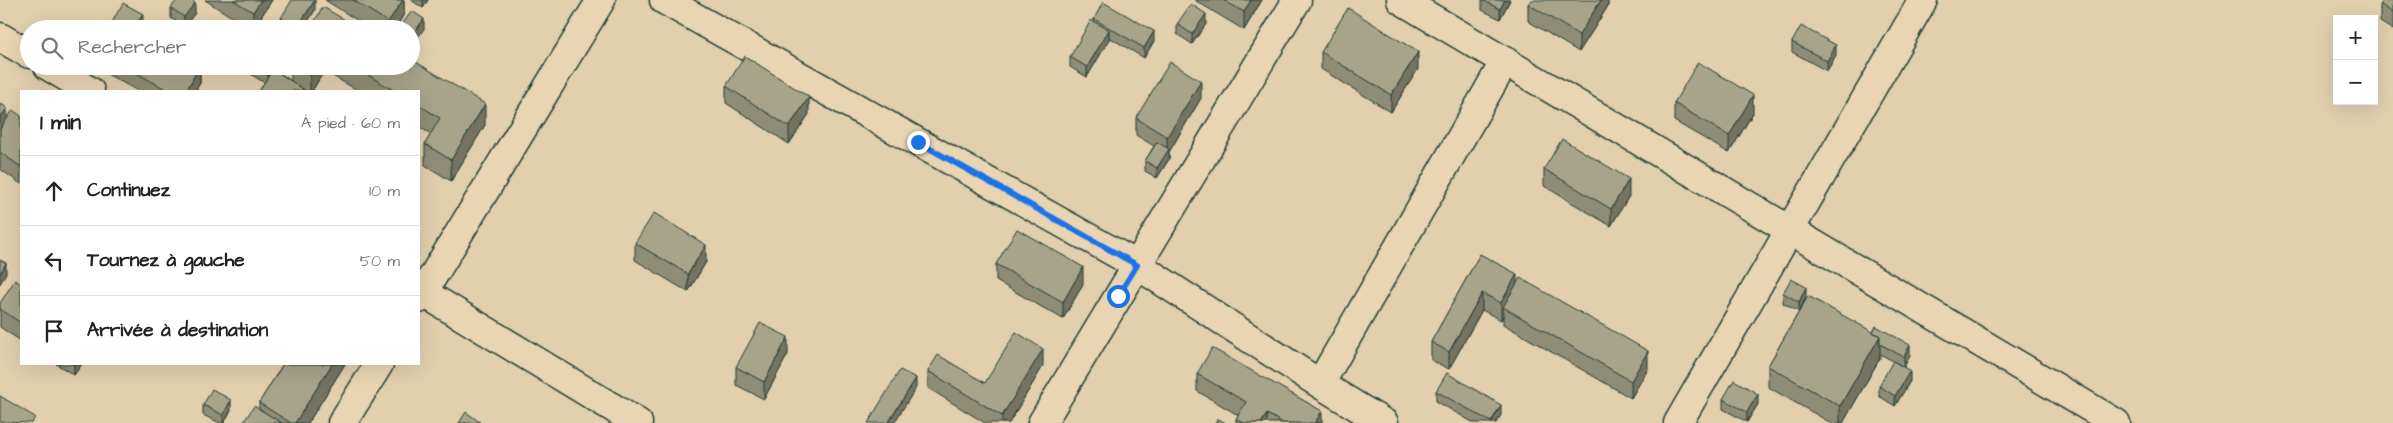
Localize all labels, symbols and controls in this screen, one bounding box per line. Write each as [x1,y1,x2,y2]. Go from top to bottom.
map controls [2333,15,2378,105]
button: + [2333,15,2378,60]
search box [20,20,420,75]
icon: search [38,34,66,62]
text: Rechercher [78,34,186,61]
button: − [2333,60,2378,105]
text: 1 min [40,108,81,137]
text: À pied · 60 m [301,112,400,134]
route end [907,131,930,154]
icon: ahead [40,177,68,205]
text: Continuez [87,177,170,204]
text: 10 m [369,180,400,202]
icon: left [40,247,68,275]
text: Tournez à gauche [87,247,245,274]
text: 50 m [360,250,400,272]
route start [1107,285,1130,308]
icon: arrive [40,317,68,345]
text: Arrivée à destination [87,317,268,344]

